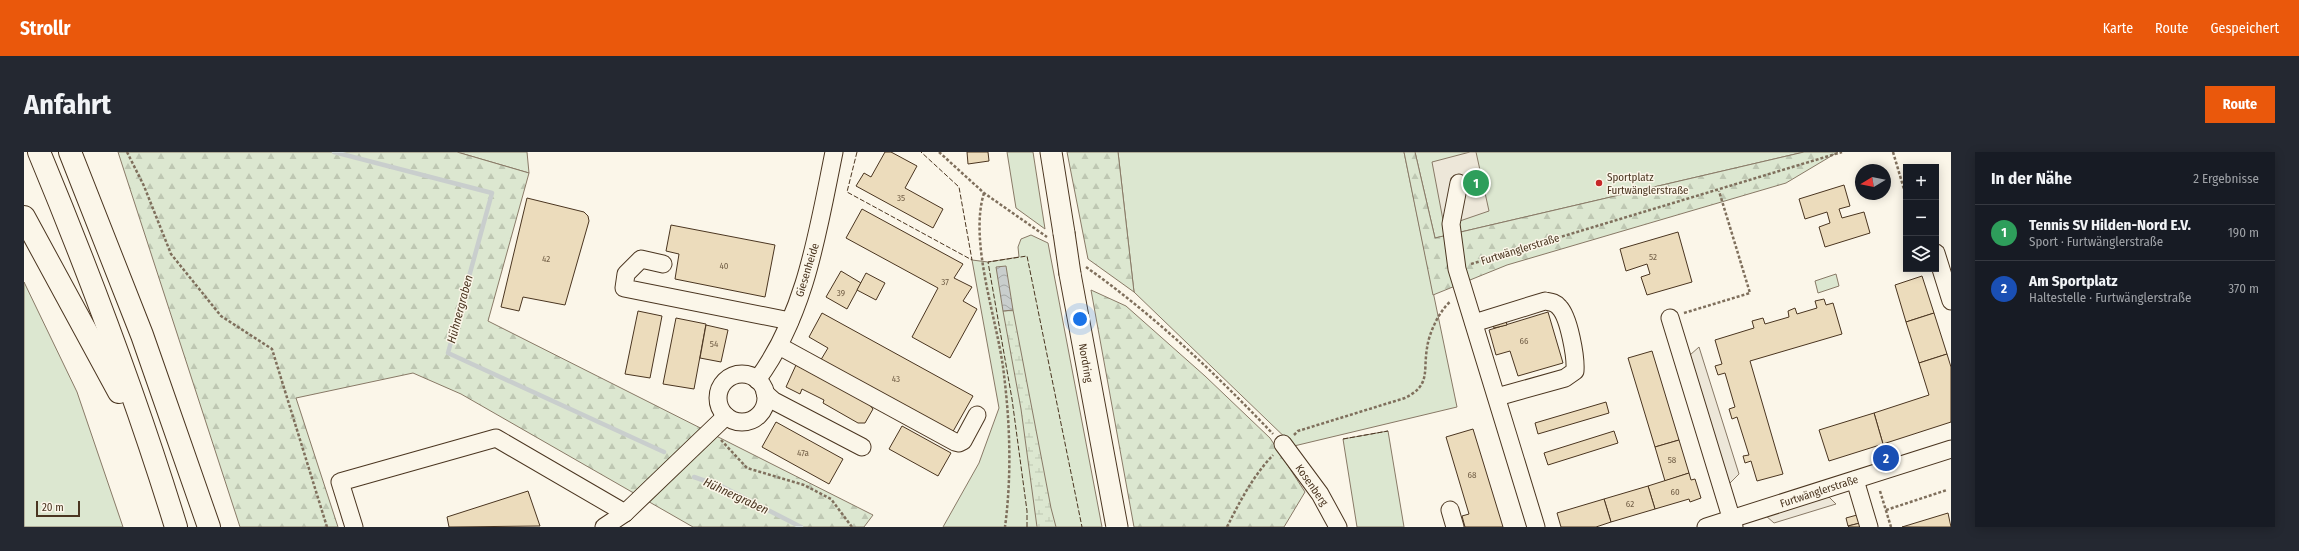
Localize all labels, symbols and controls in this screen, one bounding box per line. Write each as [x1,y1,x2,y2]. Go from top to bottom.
text: Strollr [20,17,70,40]
text: Karte [2103,20,2133,37]
text: Route [2155,20,2188,37]
text: Gespeichert [2210,20,2279,37]
button: Route [2205,86,2275,123]
text: Anfahrt [24,88,111,121]
north arrow [1855,164,1891,200]
map controls [1903,164,1939,272]
button: + [1903,164,1939,200]
pin: 1 [1463,168,1489,198]
text: In der Nähe [1991,168,2072,189]
place label: Sportplatz Furtwänglerstraße [1607,171,1689,197]
text: 2 Ergebnisse [2193,171,2259,186]
marker: Sportplatz Furtwänglerstraße [1594,178,1604,188]
house number: 35 [897,193,905,203]
button: − [1903,200,1939,236]
text: Tennis SV Hilden-Nord E.V. [2029,216,2191,234]
text: 1 [2001,225,2007,240]
text: 190 m [2228,225,2259,240]
street label: Furtwänglerstraße [1479,231,1561,268]
text: Sport · Furtwänglerstraße [2029,234,2163,249]
button: layers [1903,236,1939,272]
street label: Giesenheide [793,242,822,299]
house number: 52 [1649,252,1657,262]
house number: 42 [542,254,550,264]
house number: 40 [719,261,729,271]
text: Am Sportplatz [2029,272,2118,290]
water label: Hühnergraben [444,273,476,345]
house number: 37 [941,277,949,287]
text: 2 [2001,281,2007,296]
text: 370 m [2228,281,2259,296]
house number: 39 [837,288,845,298]
text: Haltestelle · Furtwänglerstraße [2029,290,2191,305]
your location [1070,309,1090,329]
house number: 66 [1520,336,1529,346]
house number: 54 [710,339,719,349]
street label: Nordring [1076,343,1095,384]
house number: 43 [892,374,900,384]
pin: 2 [1873,443,1899,473]
house number: 47a [797,448,810,458]
house number: 58 [1668,455,1677,465]
street label: Kosenberg [1293,462,1331,509]
house number: 68 [1468,470,1477,480]
street label: Furtwänglerstraße [1778,473,1860,510]
water label: Hühnergraben [701,475,771,517]
house number: 60 [1670,487,1680,497]
scale bar [36,499,80,518]
house number: 62 [1626,499,1634,509]
text: 20 m [42,501,64,514]

